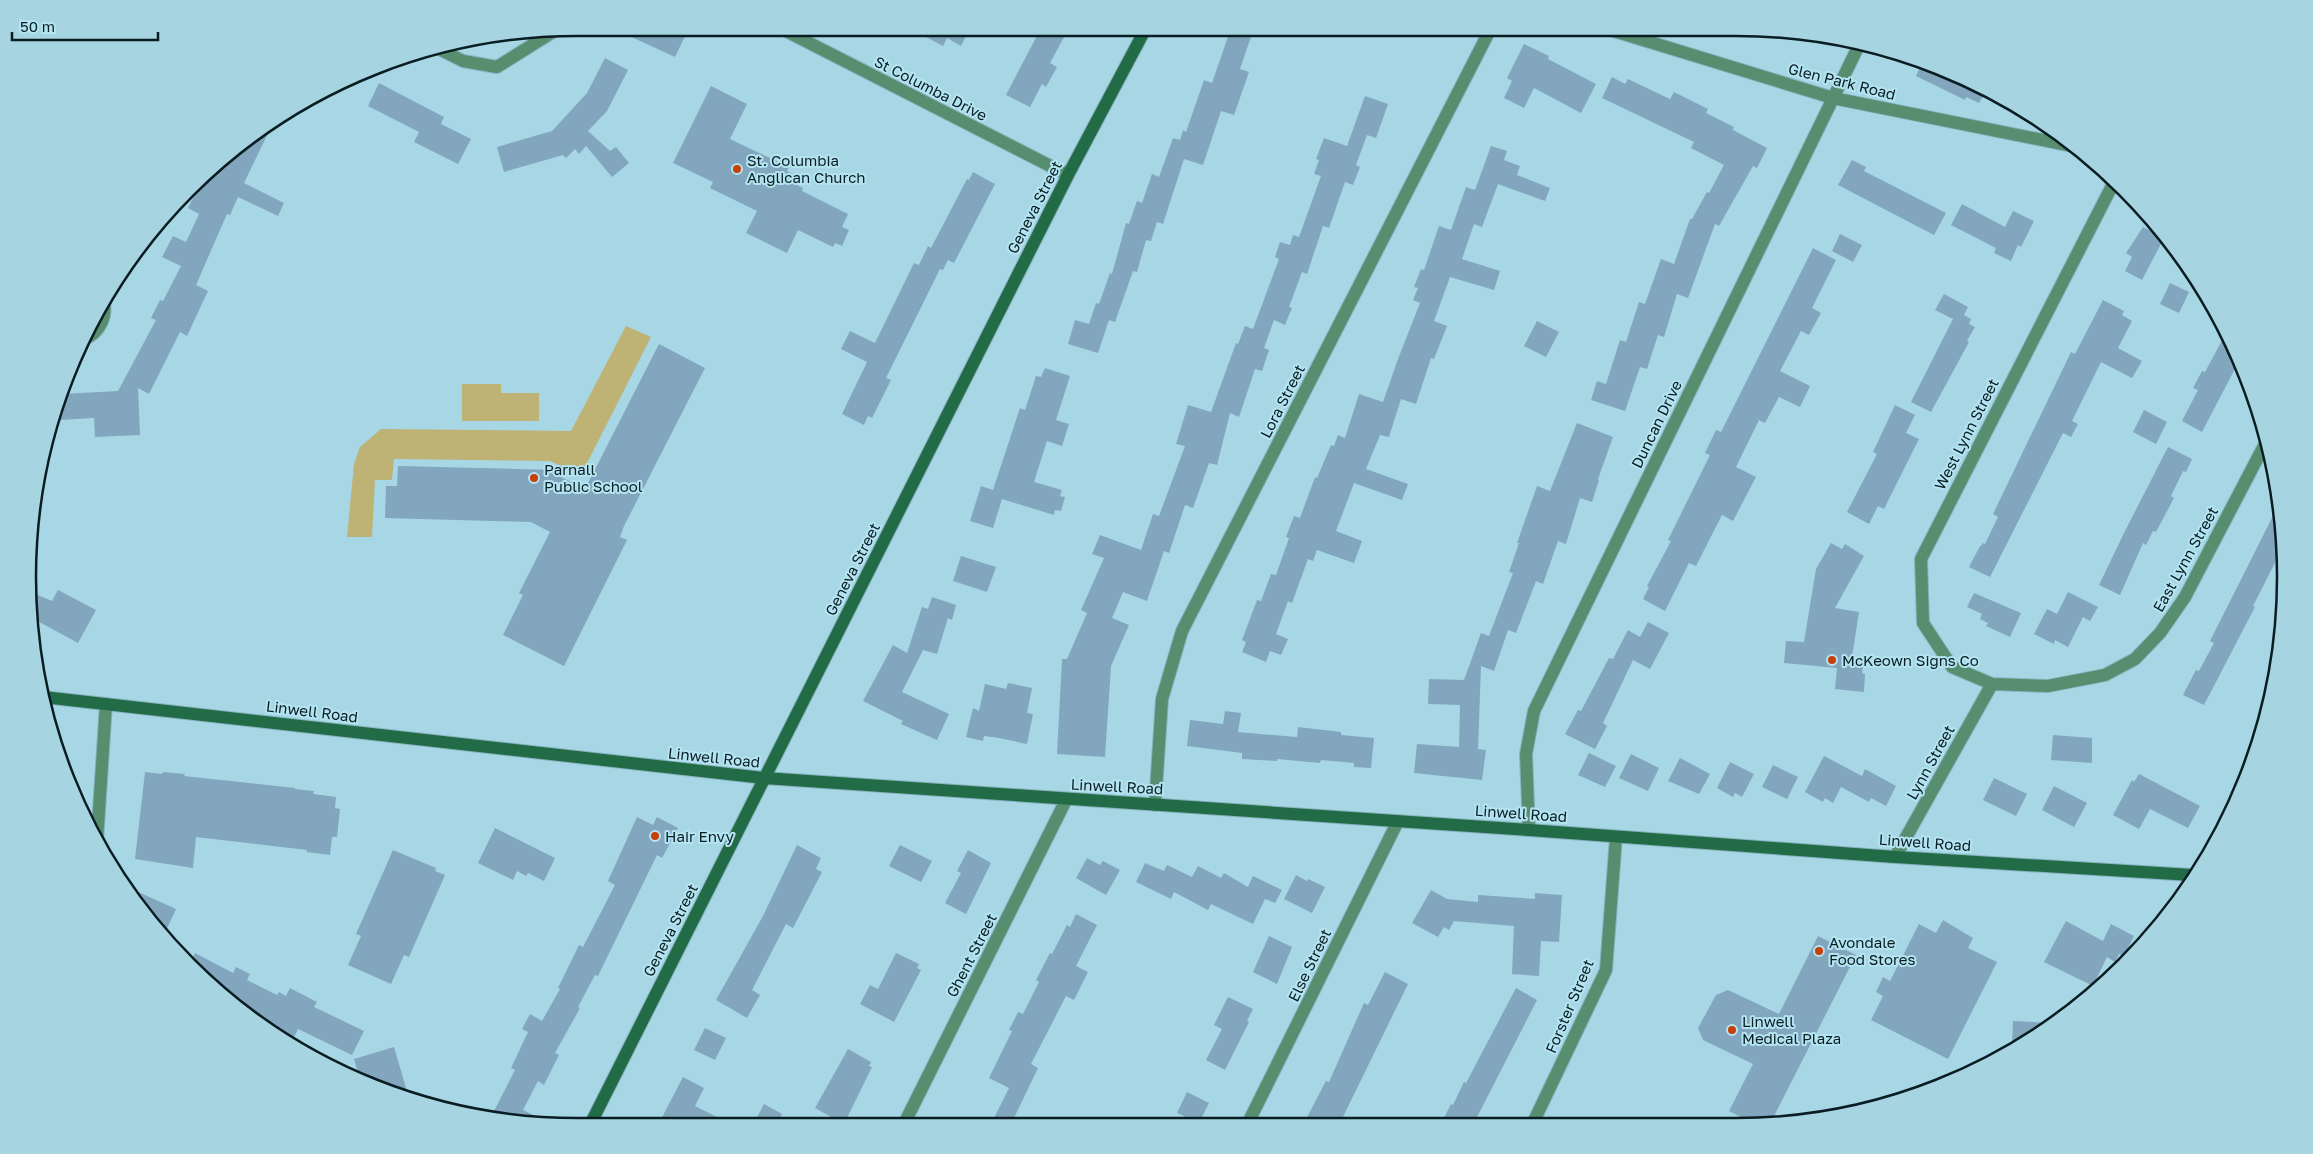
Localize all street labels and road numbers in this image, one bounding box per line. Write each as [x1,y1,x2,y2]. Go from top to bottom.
street label: St Columba Drive [872,52,991,124]
street label: Glen Park Road [1787,59,1897,103]
street label: Geneva Street [1003,158,1065,256]
street label: Lora Street [1256,361,1308,441]
street label: West Lynn Street [1930,375,2002,493]
street label: Duncan Drive [1627,377,1685,471]
street label: East Lynn Street [2149,503,2221,615]
street label: Geneva Street [821,520,883,618]
street label: Linwell Road [265,696,359,726]
street label: Lynn Street [1902,722,1958,802]
street label: Linwell Road [667,743,761,771]
street label: Linwell Road [1070,775,1164,797]
street label: Linwell Road [1474,801,1568,825]
street label: Linwell Road [1878,830,1972,854]
street label: Geneva Street [639,881,701,979]
street label: Ghent Street [942,910,1000,1000]
street label: Else Street [1284,926,1334,1004]
street label: Forster Street [1541,956,1597,1056]

